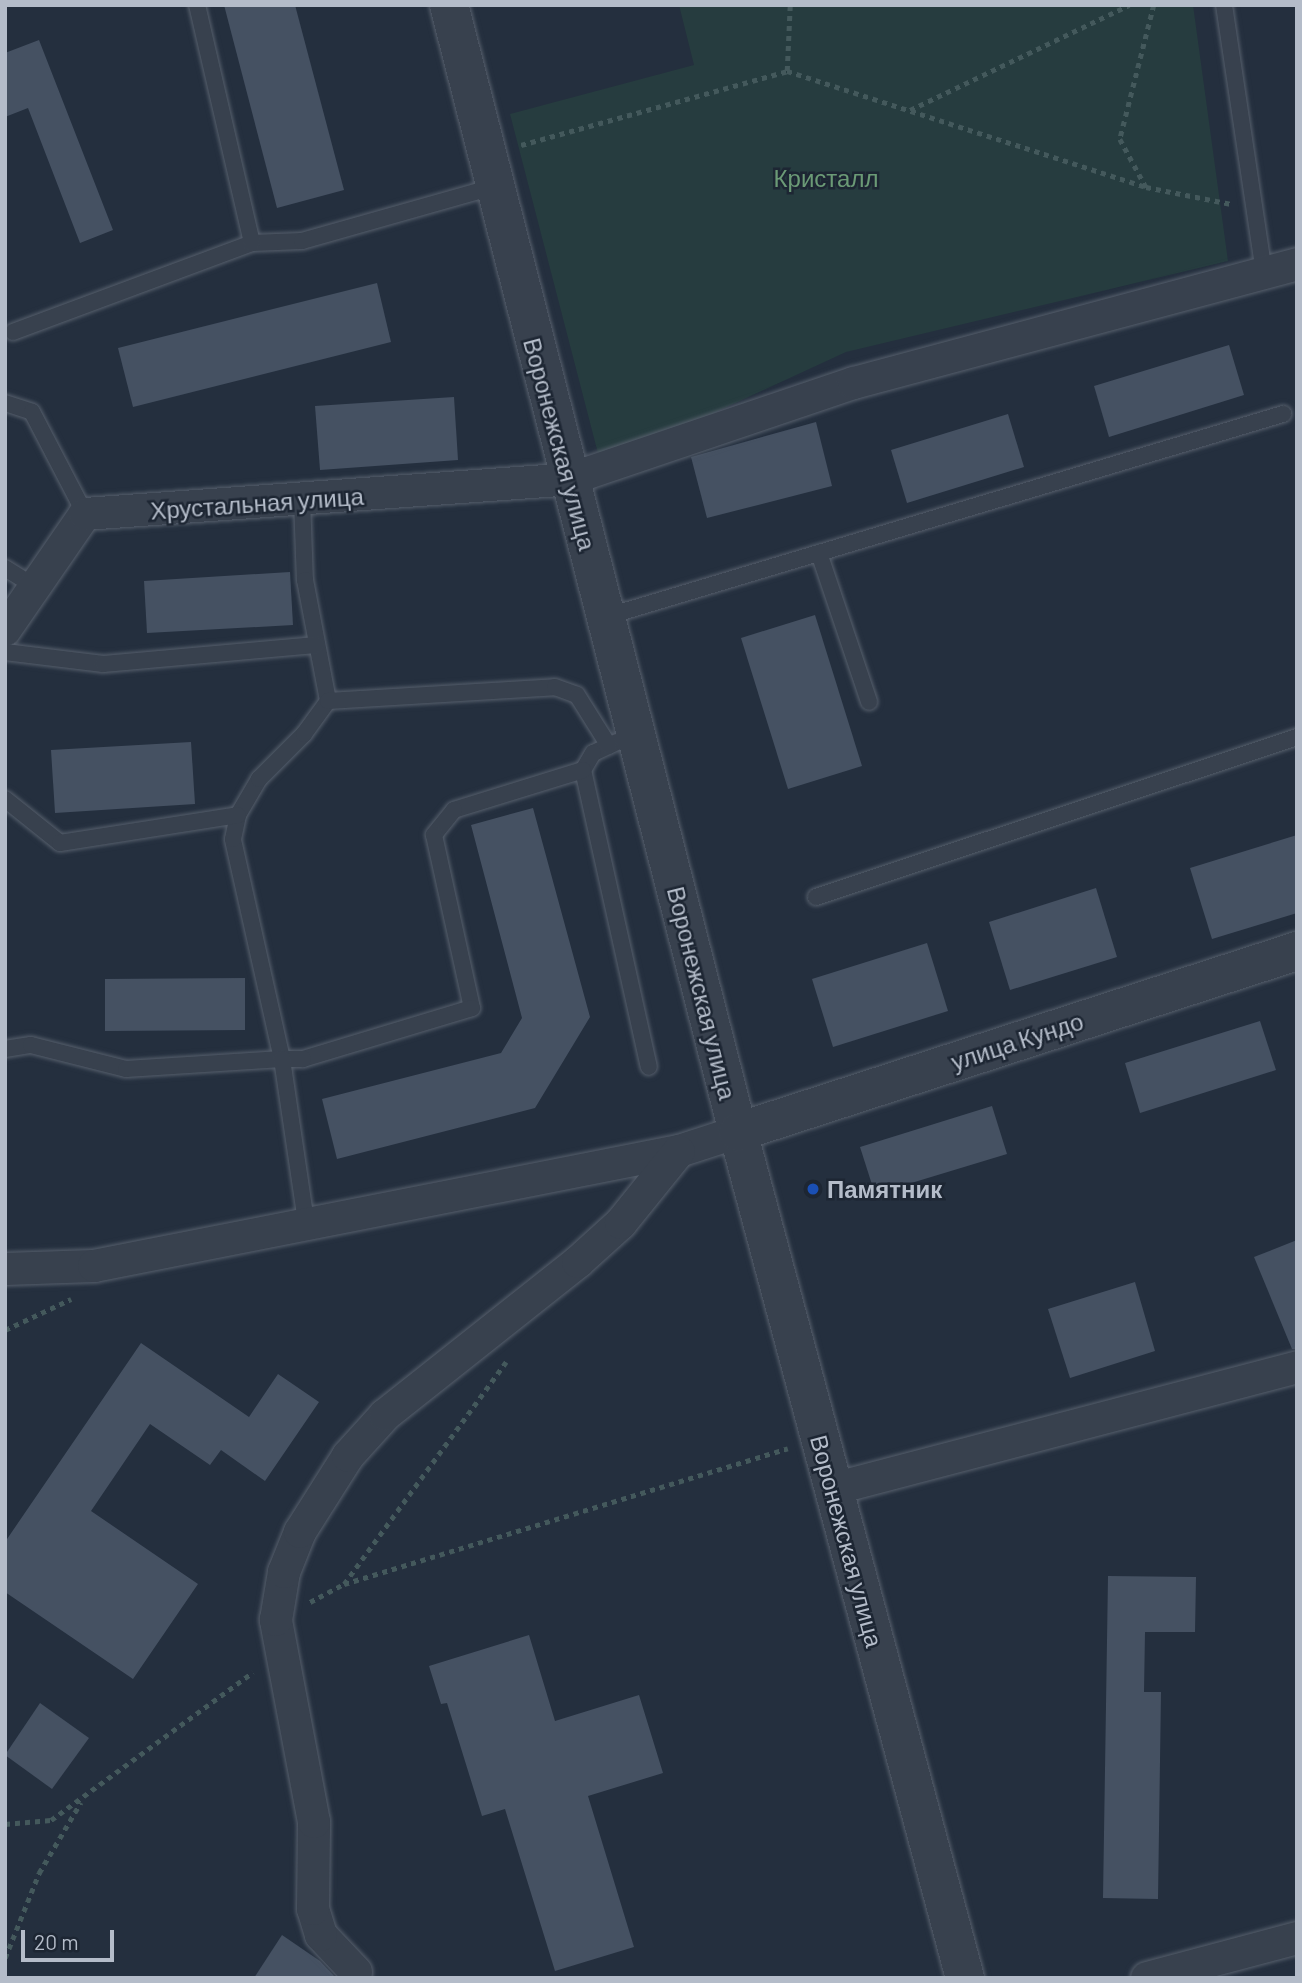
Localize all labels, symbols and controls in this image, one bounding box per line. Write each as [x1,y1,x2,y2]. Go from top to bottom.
park label: Кристалл [774,164,878,192]
street label: Воронежская улица [518,335,602,553]
street label: Хрустальная улица [149,481,365,525]
street label: Воронежская улица [662,883,742,1103]
street label: улица Кундо [947,1006,1087,1076]
place label: Памятник [827,1175,942,1203]
marker: Памятник [805,1181,821,1197]
street label: Воронежская улица [805,1432,889,1650]
scale bar [24,1916,117,1960]
text: 20 m [34,1929,79,1954]

